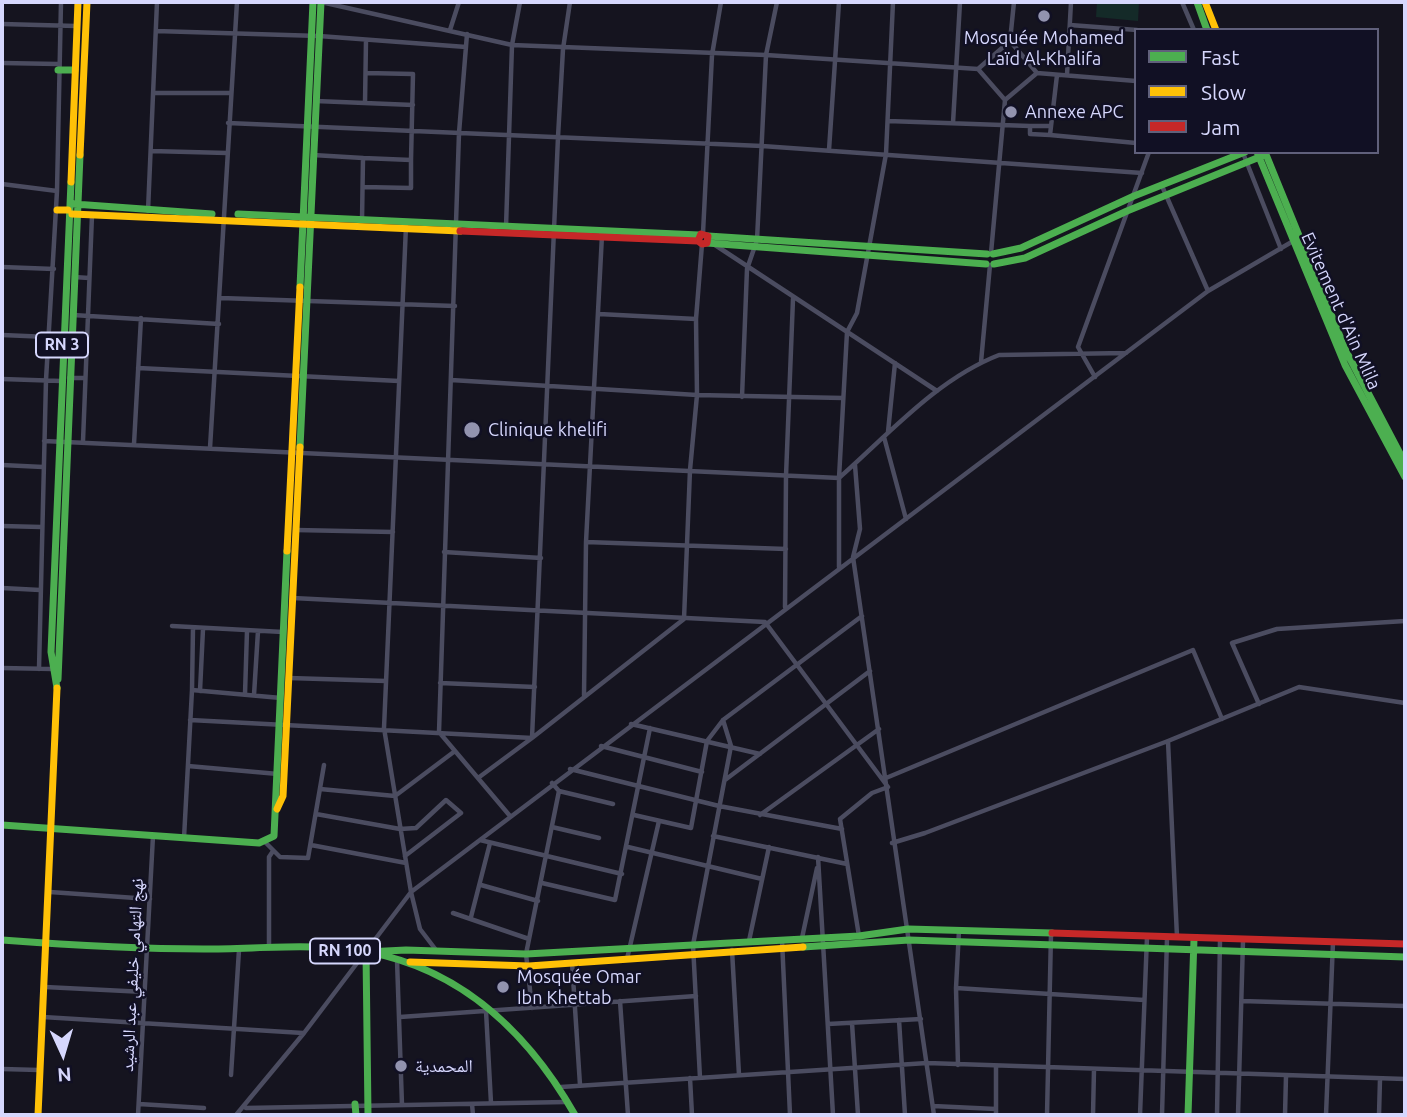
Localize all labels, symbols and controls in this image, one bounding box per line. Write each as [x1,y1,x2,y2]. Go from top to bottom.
marker: Mosquée Mohamed Laïd Al-Khalifa [1036,8,1052,24]
place label: Mosquée Mohamed Laïd Al-Khalifa [964,27,1124,70]
legend [1134,28,1379,154]
text: Fast [1201,45,1239,69]
text: Slow [1201,80,1246,104]
place label: Annexe APC [1025,101,1124,123]
marker: Annexe APC [1003,104,1019,120]
text: Jam [1201,115,1240,139]
street label: Evitement d'Ain Mlila [1297,229,1385,393]
road number: RN 3 [36,332,88,358]
place label: Clinique khelifi [488,419,607,441]
marker: Clinique khelifi [462,420,482,440]
street label: نهج التهامي خليفي عبد الرشيد [116,878,148,1072]
road number: RN 100 [310,939,380,964]
place label: Mosquée Omar Ibn Khettab [517,966,641,1009]
marker: Mosquée Omar Ibn Khettab [495,979,511,995]
north arrow [28,1019,98,1089]
place label: المحمدية [415,1055,473,1077]
marker: المحمدية [393,1058,409,1074]
text: N [57,1063,72,1086]

